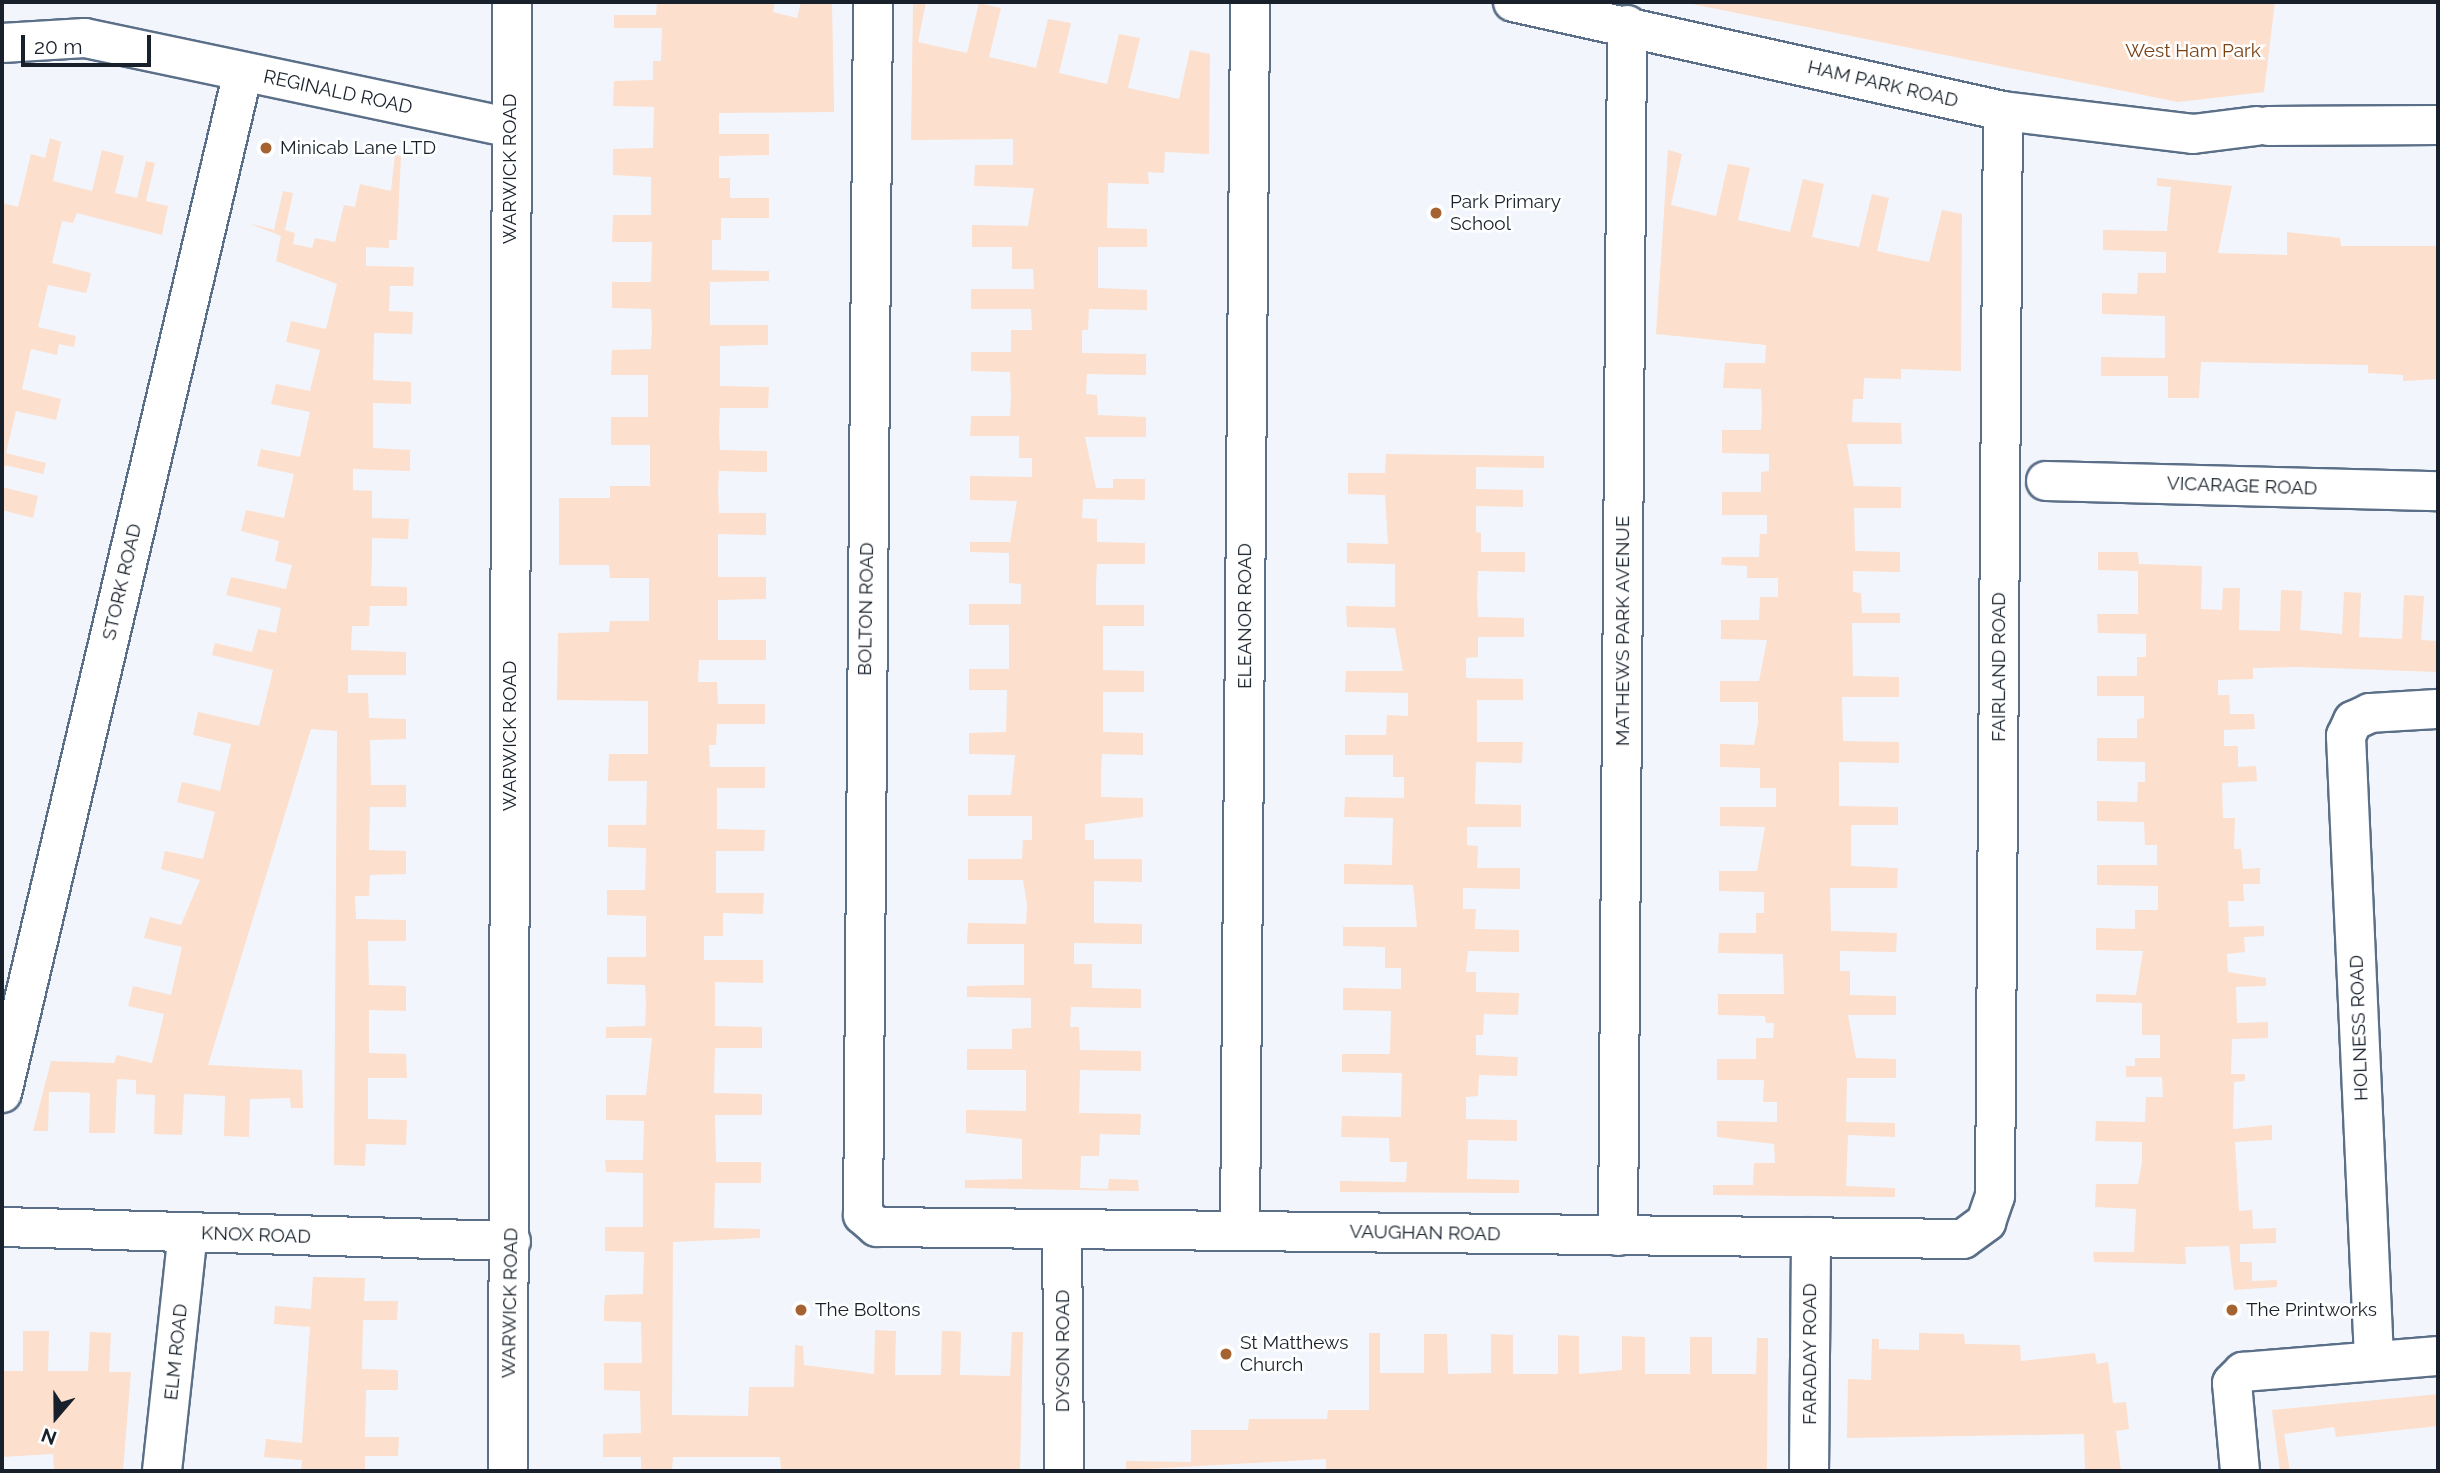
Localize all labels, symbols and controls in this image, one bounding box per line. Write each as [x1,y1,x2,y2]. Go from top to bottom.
scale bar [24,21,154,65]
text: 20 m [34,34,82,59]
park label: West Ham Park [2125,40,2261,62]
street label: HAM PARK ROAD [1805,56,1961,112]
street label: REGINALD ROAD [261,65,415,119]
street label: WARWICK ROAD [499,94,521,244]
place label: Minicab Lane LTD [280,137,436,159]
marker: Minicab Lane LTD [258,140,274,156]
place label: Park Primary School [1450,191,1561,235]
marker: Park Primary School [1428,205,1444,221]
street label: VICARAGE ROAD [2166,472,2318,500]
street label: MATHEWS PARK AVENUE [1612,515,1634,747]
street label: STORK ROAD [98,521,146,643]
street label: BOLTON ROAD [853,542,879,676]
street label: ELEANOR ROAD [1234,543,1256,689]
street label: FAIRLAND ROAD [1988,592,2010,742]
street label: WARWICK ROAD [499,661,521,811]
street label: HOLNESS ROAD [2345,955,2373,1101]
street label: VAUGHAN ROAD [1349,1220,1501,1246]
street label: KNOX ROAD [201,1222,311,1248]
street label: WARWICK ROAD [497,1227,523,1379]
street label: FARADAY ROAD [1799,1283,1821,1425]
street label: DYSON ROAD [1052,1290,1074,1412]
place label: The Boltons [815,1299,921,1321]
place label: The Printworks [2246,1299,2377,1321]
marker: The Boltons [793,1302,809,1318]
marker: The Printworks [2224,1302,2240,1318]
street label: ELM ROAD [160,1303,192,1401]
place label: St Matthews Church [1240,1332,1348,1376]
marker: St Matthews Church [1218,1346,1234,1362]
north arrow [21,1382,91,1452]
text: N [38,1424,59,1450]

